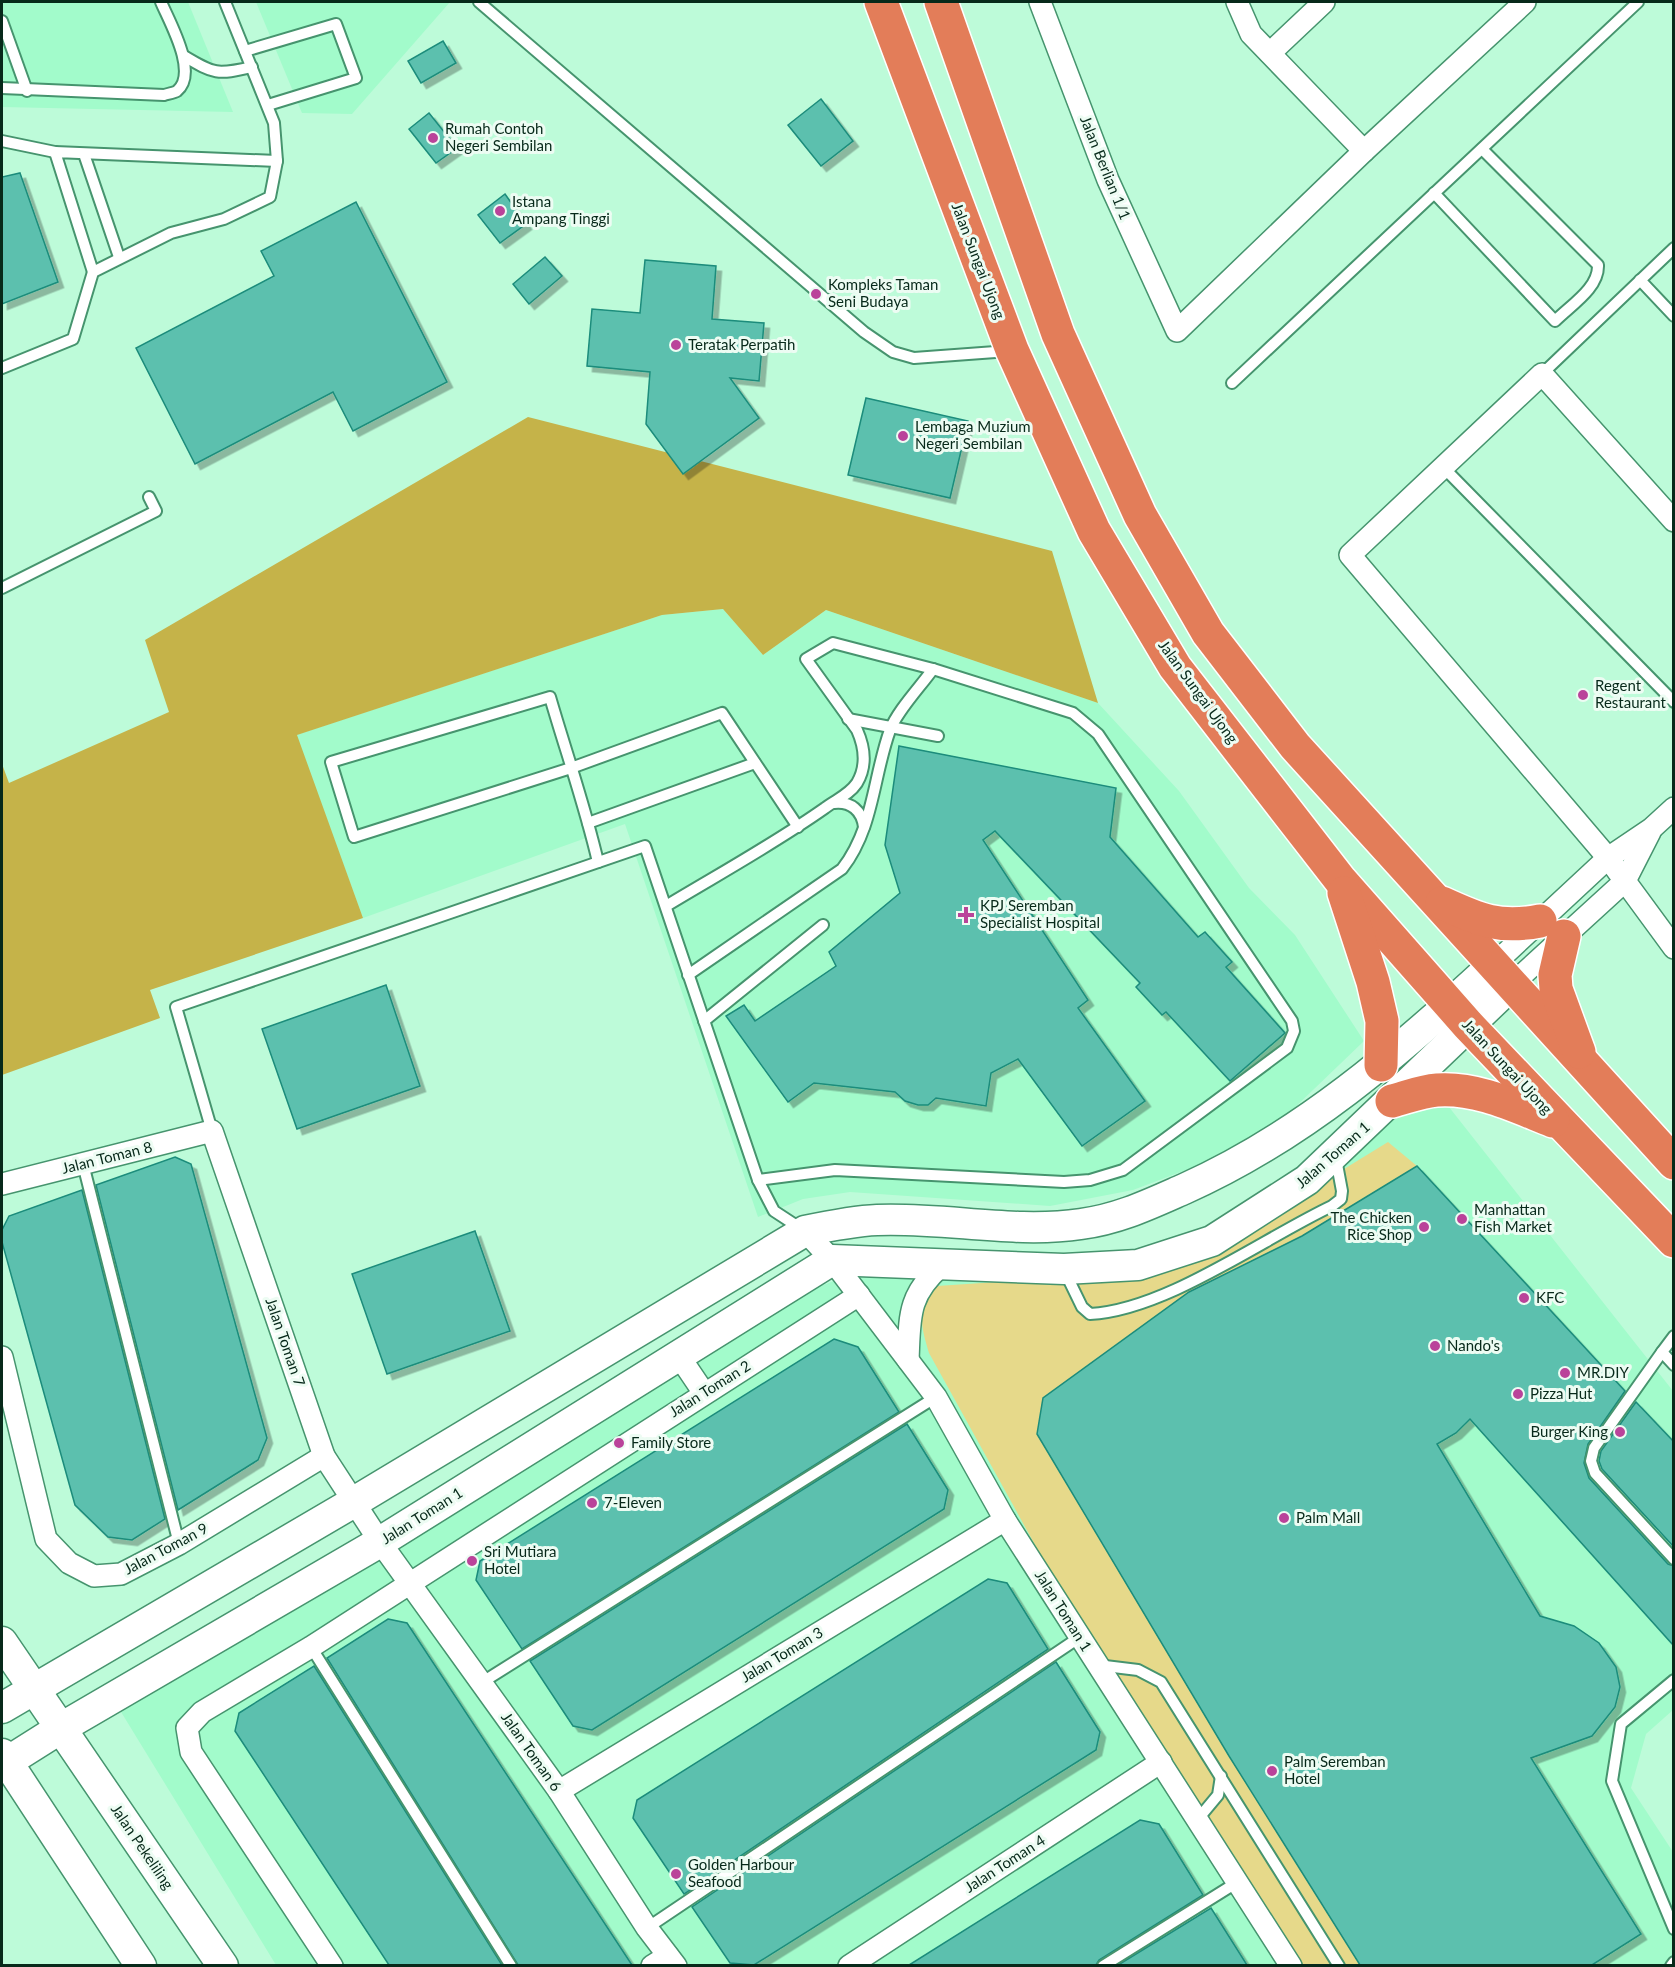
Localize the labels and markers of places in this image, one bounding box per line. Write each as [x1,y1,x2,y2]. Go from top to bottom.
place label: Rumah Contoh Negeri Sembilan [445,119,552,154]
marker: Rumah Contoh Negeri Sembilan [426,131,440,145]
place label: Istana Ampang Tinggi [512,192,610,227]
marker: Istana Ampang Tinggi [493,204,507,218]
place label: Kompleks Taman Seni Budaya [828,275,938,310]
marker: Kompleks Taman Seni Budaya [809,287,823,301]
place label: Teratak Perpatih [688,335,795,353]
marker: Teratak Perpatih [669,338,683,352]
place label: Lembaga Muzium Negeri Sembilan [915,417,1031,452]
marker: Lembaga Muzium Negeri Sembilan [896,429,910,443]
place label: Regent Restaurant [1595,676,1667,711]
marker: Regent Restaurant [1576,688,1590,702]
place label: KPJ Seremban Specialist Hospital [980,896,1100,931]
marker: KPJ Seremban Specialist Hospital [957,906,975,924]
place label: Manhattan Fish Market [1474,1200,1552,1235]
place label: The Chicken Rice Shop [1331,1208,1412,1243]
marker: Manhattan Fish Market [1455,1212,1469,1226]
marker: The Chicken Rice Shop [1417,1220,1431,1234]
place label: KFC [1536,1288,1564,1306]
marker: KFC [1517,1291,1531,1305]
place label: Nando's [1447,1336,1500,1354]
marker: Nando's [1428,1339,1442,1353]
place label: MR.DIY [1577,1363,1629,1381]
marker: MR.DIY [1558,1366,1572,1380]
place label: Pizza Hut [1530,1384,1593,1402]
marker: Pizza Hut [1511,1387,1525,1401]
place label: Burger King [1531,1422,1608,1440]
marker: Burger King [1613,1425,1627,1439]
place label: Family Store [631,1433,711,1451]
marker: Family Store [612,1436,626,1450]
place label: 7-Eleven [604,1493,662,1511]
marker: 7-Eleven [585,1496,599,1510]
place label: Palm Mall [1296,1508,1360,1526]
marker: Palm Mall [1277,1511,1291,1525]
place label: Sri Mutiara Hotel [484,1542,557,1577]
marker: Sri Mutiara Hotel [465,1554,479,1568]
place label: Palm Seremban Hotel [1284,1752,1386,1787]
marker: Palm Seremban Hotel [1265,1764,1279,1778]
place label: Golden Harbour Seafood [688,1855,795,1890]
marker: Golden Harbour Seafood [669,1867,683,1881]

